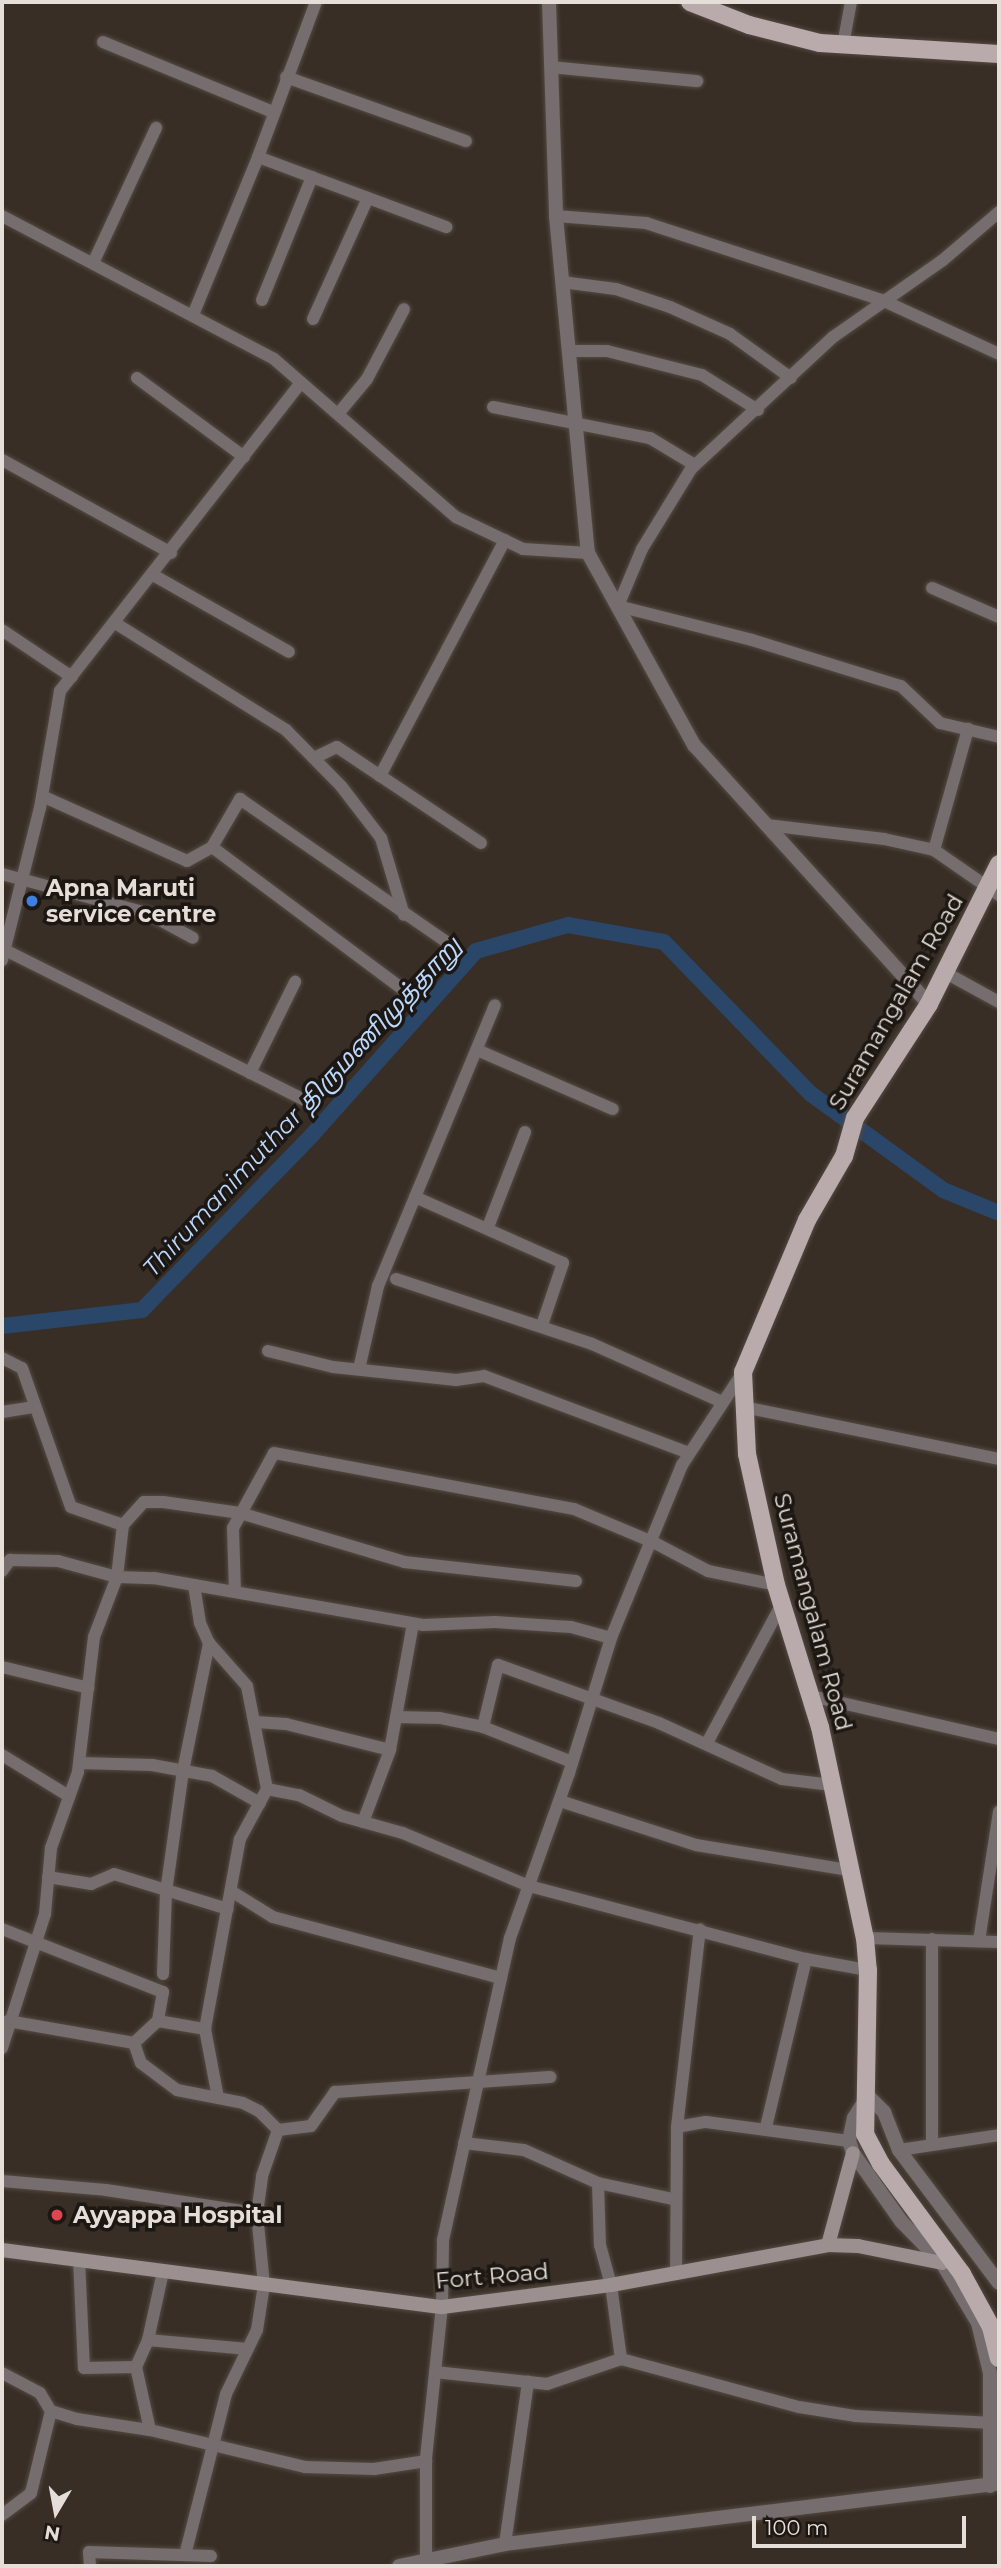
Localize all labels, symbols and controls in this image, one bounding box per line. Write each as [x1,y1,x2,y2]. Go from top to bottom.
place label: Apna Maruti service centre [46,874,216,928]
street label: Suramangalam Road [823,889,969,1115]
marker: Apna Maruti service centre [24,893,40,909]
water label: Thirumanimuthar திருமணிமுத்தாறு [137,932,467,1282]
street label: Suramangalam Road [768,1490,858,1734]
place label: Ayyappa Hospital [73,2201,282,2229]
marker: Ayyappa Hospital [47,2205,67,2225]
street label: Fort Road [434,2257,550,2295]
north arrow [21,2477,91,2547]
scale bar [756,2502,970,2546]
text: 100 m [765,2515,828,2540]
text: N [43,2521,62,2546]

